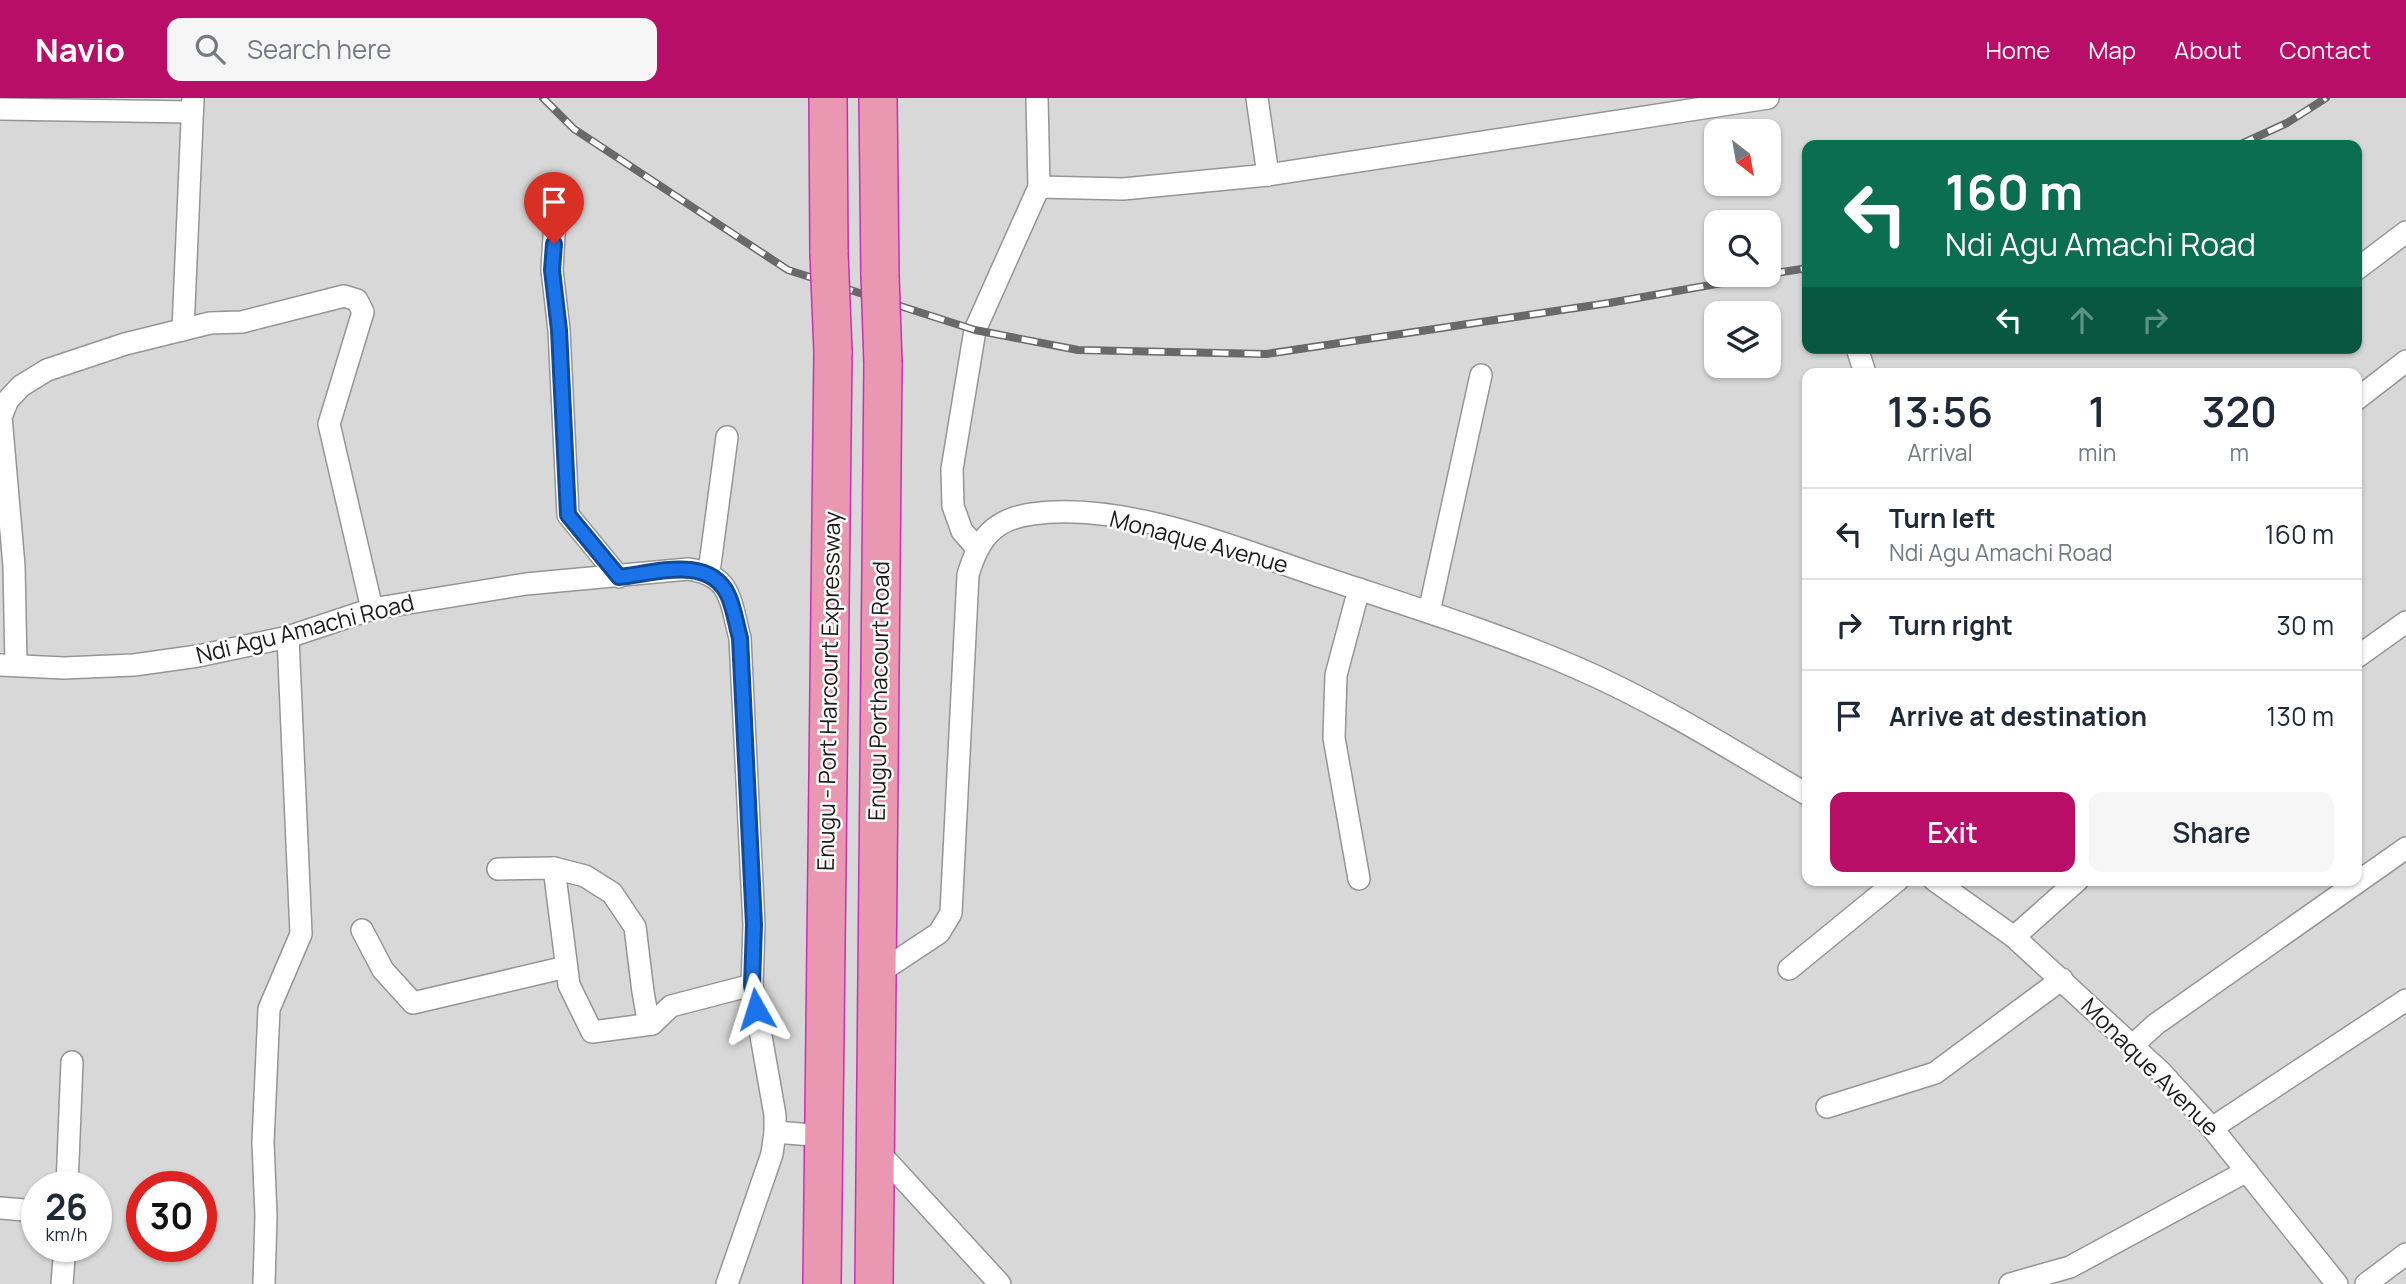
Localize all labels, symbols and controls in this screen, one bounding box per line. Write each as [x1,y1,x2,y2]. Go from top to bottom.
search box [167,18,657,81]
text: Navio [35,27,125,72]
icon: search [191,30,229,68]
text: Search here [247,31,391,67]
text: Home [1985,33,2050,66]
text: Map [2088,33,2136,66]
text: About [2174,33,2242,66]
text: Contact [2280,33,2371,66]
north arrow [1704,119,1782,196]
map controls [1704,119,1781,378]
text: 160 m [1945,158,2083,225]
icon: left [1830,168,1921,259]
pin [524,172,584,244]
icon: arrive [535,183,573,221]
button: search [1704,210,1781,287]
text: Ndi Agu Amachi Road [1945,222,2256,266]
button: layers [1704,301,1781,378]
icon: left [1990,301,2028,339]
icon: ahead [2063,301,2101,339]
icon: right [2136,301,2174,339]
text: 13:56 [1887,382,1993,440]
text: 1 [2088,382,2106,440]
text: 320 [2201,382,2277,440]
text: Arrival [1907,436,1973,468]
text: min [2078,436,2117,468]
text: m [2229,436,2249,468]
text: Turn left [1889,500,1996,536]
street label: Monaque Avenue [1107,502,1292,580]
street label: Enugu - Port Harcourt Expressway [809,511,847,871]
icon: left [1830,515,1868,553]
text: 160 m [2265,516,2334,552]
text: Ndi Agu Amachi Road [1889,536,2113,568]
street label: Enugu Porthacourt Road [860,561,896,821]
street label: Ndi Agu Amachi Road [192,585,417,671]
icon: right [1830,606,1868,644]
text: Turn right [1889,607,2013,643]
text: 30 m [2277,607,2334,643]
icon: arrive [1830,697,1868,735]
text: Arrive at destination [1889,698,2147,734]
text: 130 m [2266,698,2334,734]
button: Exit [1830,792,2075,872]
button: Share [2089,792,2334,872]
position arrow [719,972,793,1046]
street label: Monaque Avenue [2075,990,2227,1142]
speed limit sign: 30 [126,1171,217,1262]
text: 26 [45,1183,88,1231]
text: km/h [46,1222,87,1246]

